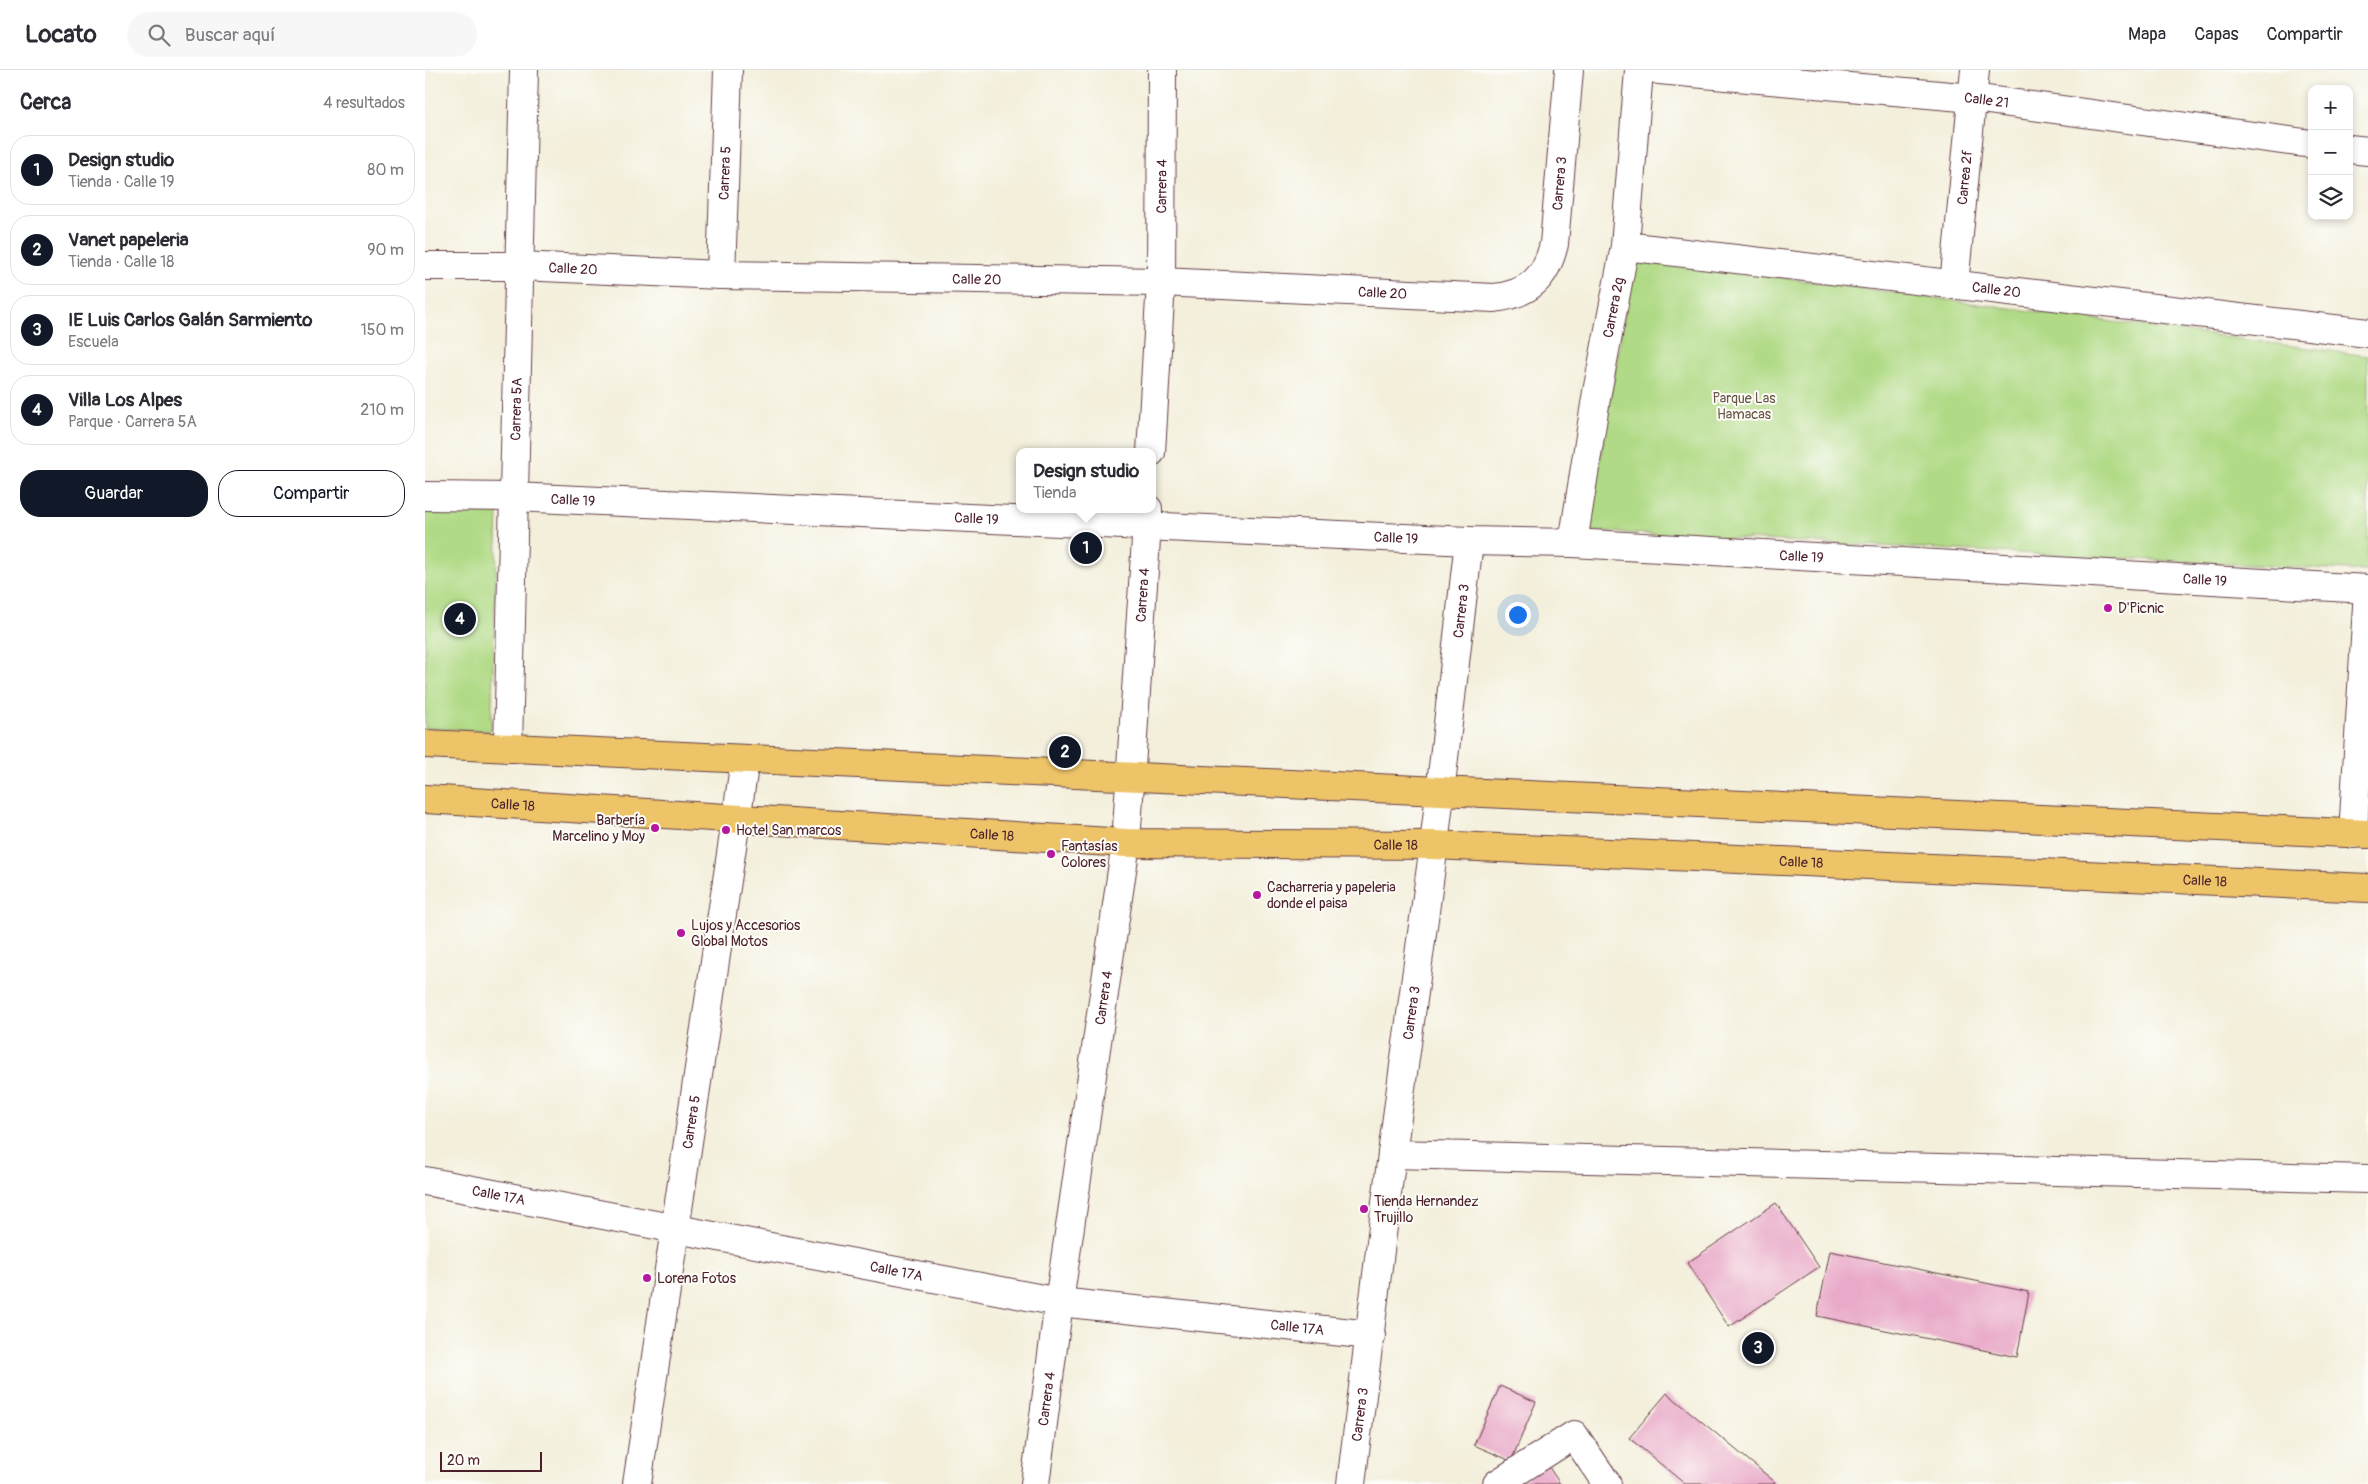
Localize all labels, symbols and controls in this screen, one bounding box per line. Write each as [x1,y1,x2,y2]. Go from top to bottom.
search box [127,12,477,57]
text: Locato [25,20,97,49]
icon: search [145,21,173,49]
text: Buscar aquí [185,23,275,47]
text: Mapa [2128,23,2166,46]
text: Capas [2194,23,2239,46]
text: Compartir [2267,23,2343,46]
map controls [2308,85,2353,220]
button: + [2308,85,2353,130]
text: Cerca [20,89,71,116]
street label: Calle 21 [1963,89,2010,112]
text: 4 resultados [323,93,405,113]
button: − [2308,130,2353,175]
street label: Carrera 5 [716,146,734,200]
text: Design studio [68,148,174,172]
street label: Carrea 2f [1954,149,1976,206]
street label: Carrera 3 [1549,156,1571,211]
street label: Carrera 4 [1153,159,1171,214]
text: 1 [34,160,40,180]
text: 80 m [367,160,404,180]
text: Tienda · Calle 19 [68,172,175,192]
button: layers [2308,175,2353,220]
text: Vanet papeleria [68,228,189,252]
text: 2 [33,240,41,260]
text: 90 m [367,240,404,260]
text: Tienda · Calle 18 [68,252,174,272]
street label: Calle 20 [548,259,598,278]
street label: Calle 20 [952,271,1001,288]
street label: Carrera 2g [1600,276,1628,339]
street label: Calle 20 [1971,279,2022,301]
street label: Calle 20 [1357,283,1407,303]
text: IE Luis Carlos Galán Sarmiento [68,308,312,332]
text: 3 [33,320,41,340]
text: 150 m [360,320,404,340]
text: Escuela [68,332,119,352]
street label: Carrera 5A [507,377,526,441]
text: Villa Los Alpes [68,388,182,412]
park label: Parque Las Hamacas [1713,390,1776,423]
text: 4 [32,400,42,420]
text: 210 m [360,400,404,420]
text: Parque · Carrera 5A [68,412,197,432]
popup [1016,448,1156,513]
text: Design studio [1033,459,1139,483]
button: Guardar [20,470,208,517]
button: Compartir [218,470,405,517]
text: Tienda [1033,483,1077,503]
street label: Calle 19 [550,491,596,510]
street label: Calle 19 [954,509,999,528]
pin: 1 [1070,529,1102,567]
street label: Calle 19 [1373,529,1419,548]
street label: Calle 19 [1779,547,1824,566]
street label: Carrera 4 [1133,567,1153,623]
street label: Calle 19 [2182,570,2228,590]
street label: Carrera 3 [1450,583,1473,639]
pin: 4 [444,600,476,638]
place label: D'Picnic [2118,600,2164,617]
your location [1505,602,1531,628]
marker: D'Picnic [2102,602,2114,614]
pin: 2 [1049,733,1081,771]
street label: Calle 18 [490,795,535,815]
place label: Barbería Marcelino y Moy [552,812,645,845]
marker: Barbería Marcelino y Moy [649,822,661,834]
place label: Hotel San marcos [736,822,842,839]
marker: Hotel San marcos [720,824,732,836]
street label: Calle 18 [969,825,1015,845]
street label: Calle 18 [1373,837,1418,854]
place label: Fantasías Colores [1061,838,1118,871]
marker: Fantasías Colores [1045,848,1057,860]
street label: Calle 18 [1779,853,1824,872]
street label: Calle 18 [2182,871,2227,890]
place label: Cacharreria y papeleria donde el paisa [1267,879,1396,912]
marker: Cacharreria y papeleria donde el paisa [1251,889,1263,901]
place label: Lujos y Accesorios Global Motos [691,917,801,950]
marker: Lujos y Accesorios Global Motos [675,927,687,939]
street label: Carrera 4 [1092,970,1116,1026]
street label: Carrera 3 [1400,985,1424,1041]
street label: Carrera 5 [679,1094,704,1150]
street label: Calle 17A [471,1182,527,1209]
place label: Tienda Hernandez Trujillo [1374,1193,1479,1226]
marker: Tienda Hernandez Trujillo [1358,1203,1370,1215]
street label: Calle 17A [868,1258,924,1285]
place label: Lorena Fotos [657,1270,737,1287]
marker: Lorena Fotos [641,1272,653,1284]
street label: Calle 17A [1270,1316,1325,1339]
pin: 3 [1742,1329,1774,1367]
street label: Carrera 4 [1035,1371,1059,1427]
street label: Carrera 3 [1348,1386,1372,1443]
scale bar [440,1449,543,1472]
text: 20 m [447,1452,480,1469]

